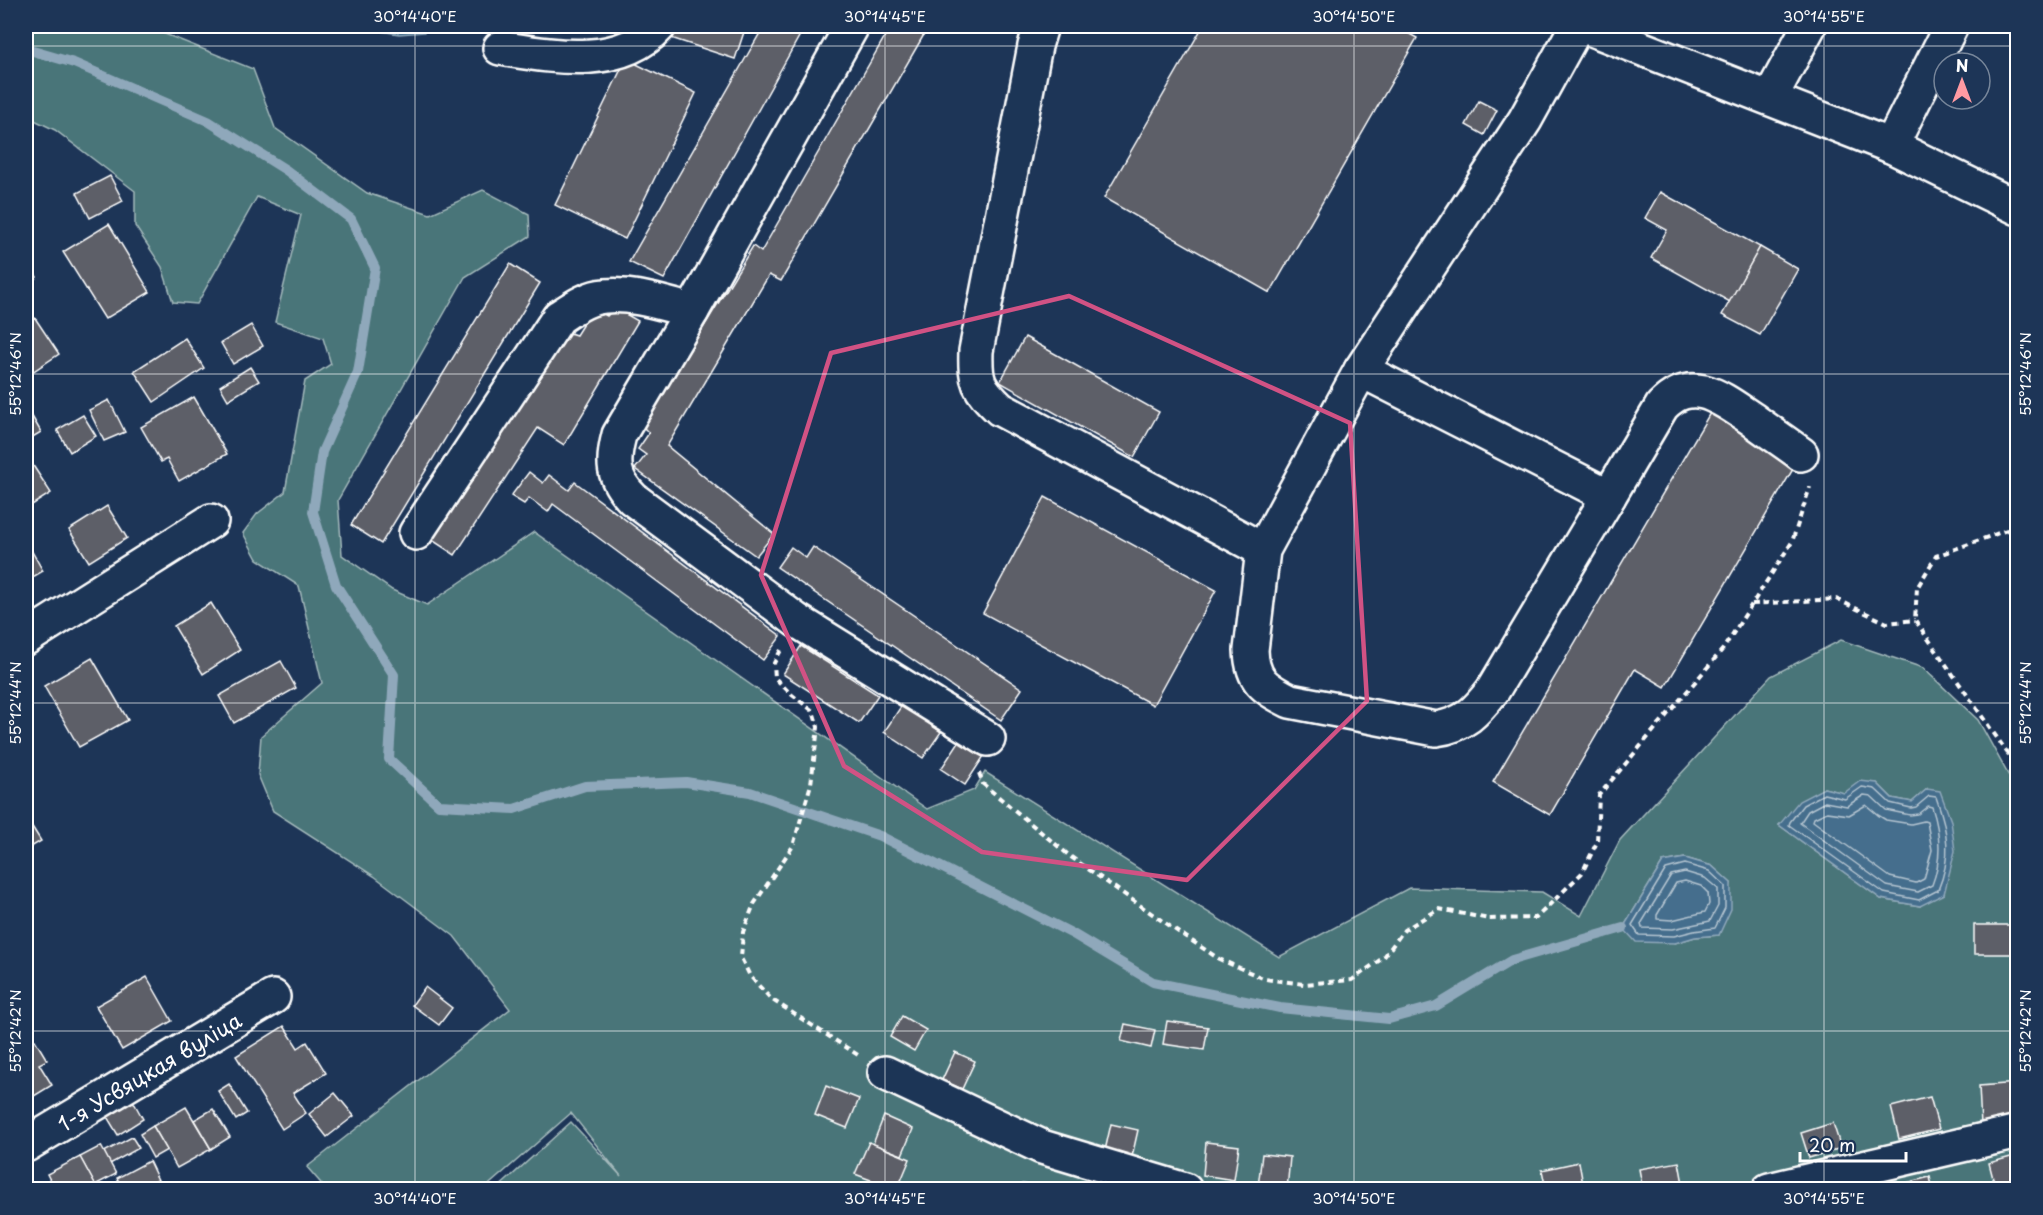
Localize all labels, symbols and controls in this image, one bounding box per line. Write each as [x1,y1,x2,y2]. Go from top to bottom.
text: 30°14'40"E [373,4,457,27]
text: 30°14'45"E [844,4,926,27]
text: 30°14'50"E [1312,4,1396,27]
text: 30°14'55"E [1783,4,1865,27]
north arrow [1932,51,1992,111]
text: N [1956,53,1968,77]
text: 55°12'46"N [3,332,26,416]
text: 55°12'46"N [2013,332,2036,416]
text: 55°12'44"N [3,661,26,745]
text: 55°12'44"N [2013,661,2036,745]
text: 55°12'42"N [3,989,26,1073]
text: 55°12'42"N [2013,989,2036,1073]
street label: 1-я Усвяцкая вуліца [51,1003,247,1139]
scale bar [1800,1125,1906,1163]
text: 20 m [1809,1131,1855,1158]
text: 30°14'40"E [373,1186,457,1209]
text: 30°14'45"E [844,1186,926,1209]
text: 30°14'50"E [1312,1186,1396,1209]
text: 30°14'55"E [1783,1186,1865,1209]

